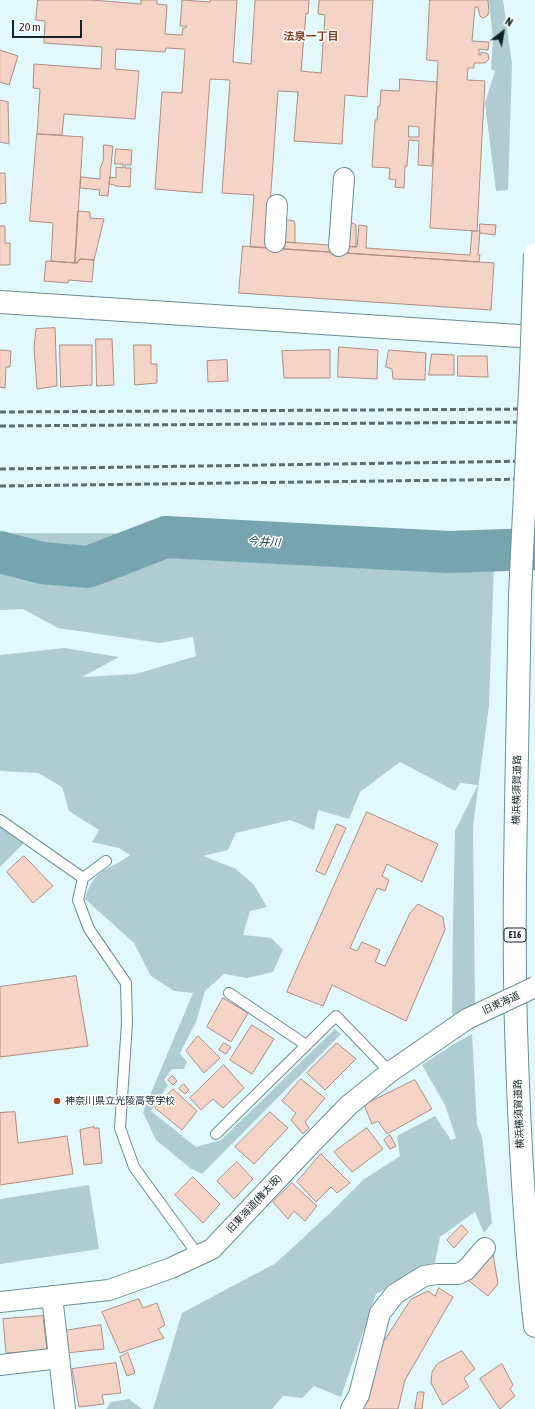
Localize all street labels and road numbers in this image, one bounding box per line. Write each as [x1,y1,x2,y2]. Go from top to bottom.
street label: 横浜横須賀道路 [510,755,524,825]
road number: E16 [504,928,526,942]
street label: 旧東海道 [480,989,522,1017]
street label: 横浜横須賀道路 [512,1079,526,1149]
street label: 旧東海道(権太坂) [224,1173,284,1235]

